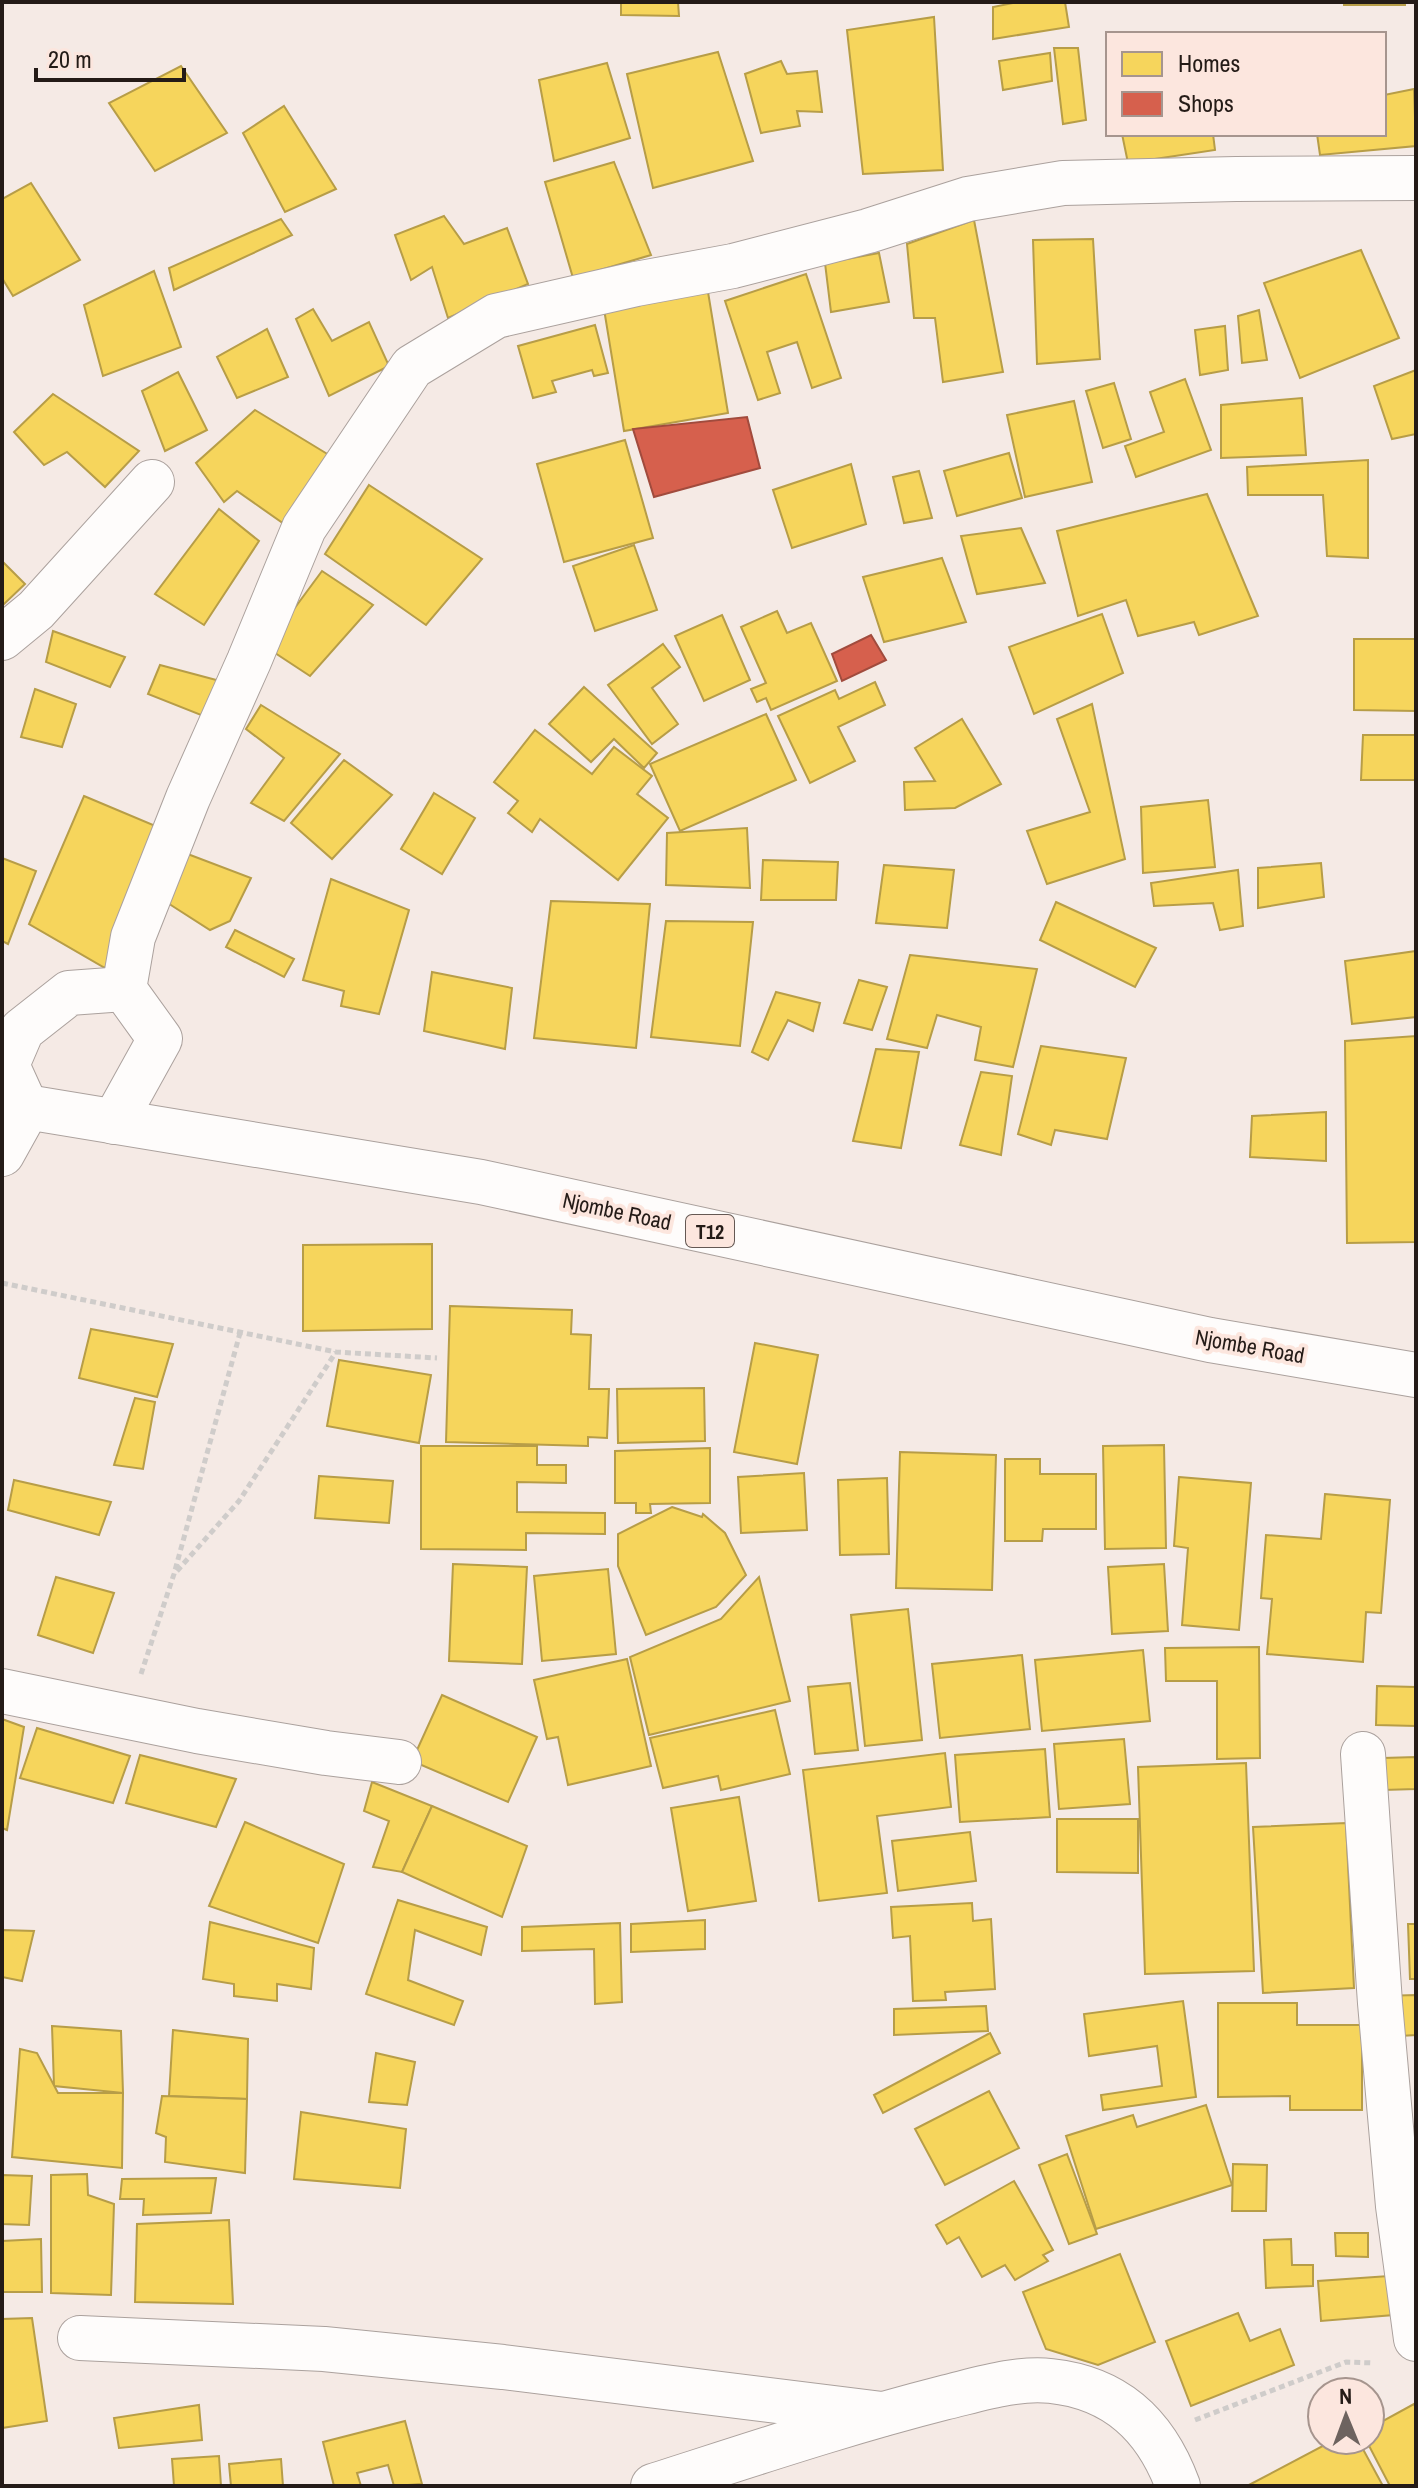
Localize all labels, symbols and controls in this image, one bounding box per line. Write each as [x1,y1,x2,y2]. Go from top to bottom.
scale bar [36,32,184,82]
legend [1106,32,1386,136]
text: 20 m [48,43,92,75]
text: Homes [1178,47,1240,79]
text: Shops [1178,87,1234,119]
street label: Njombe Road [560,1185,674,1237]
road number: T12 [686,1215,734,1247]
street label: Njombe Road [1193,1322,1307,1370]
north arrow [1306,2376,1386,2456]
text: N [1339,2381,1352,2411]

